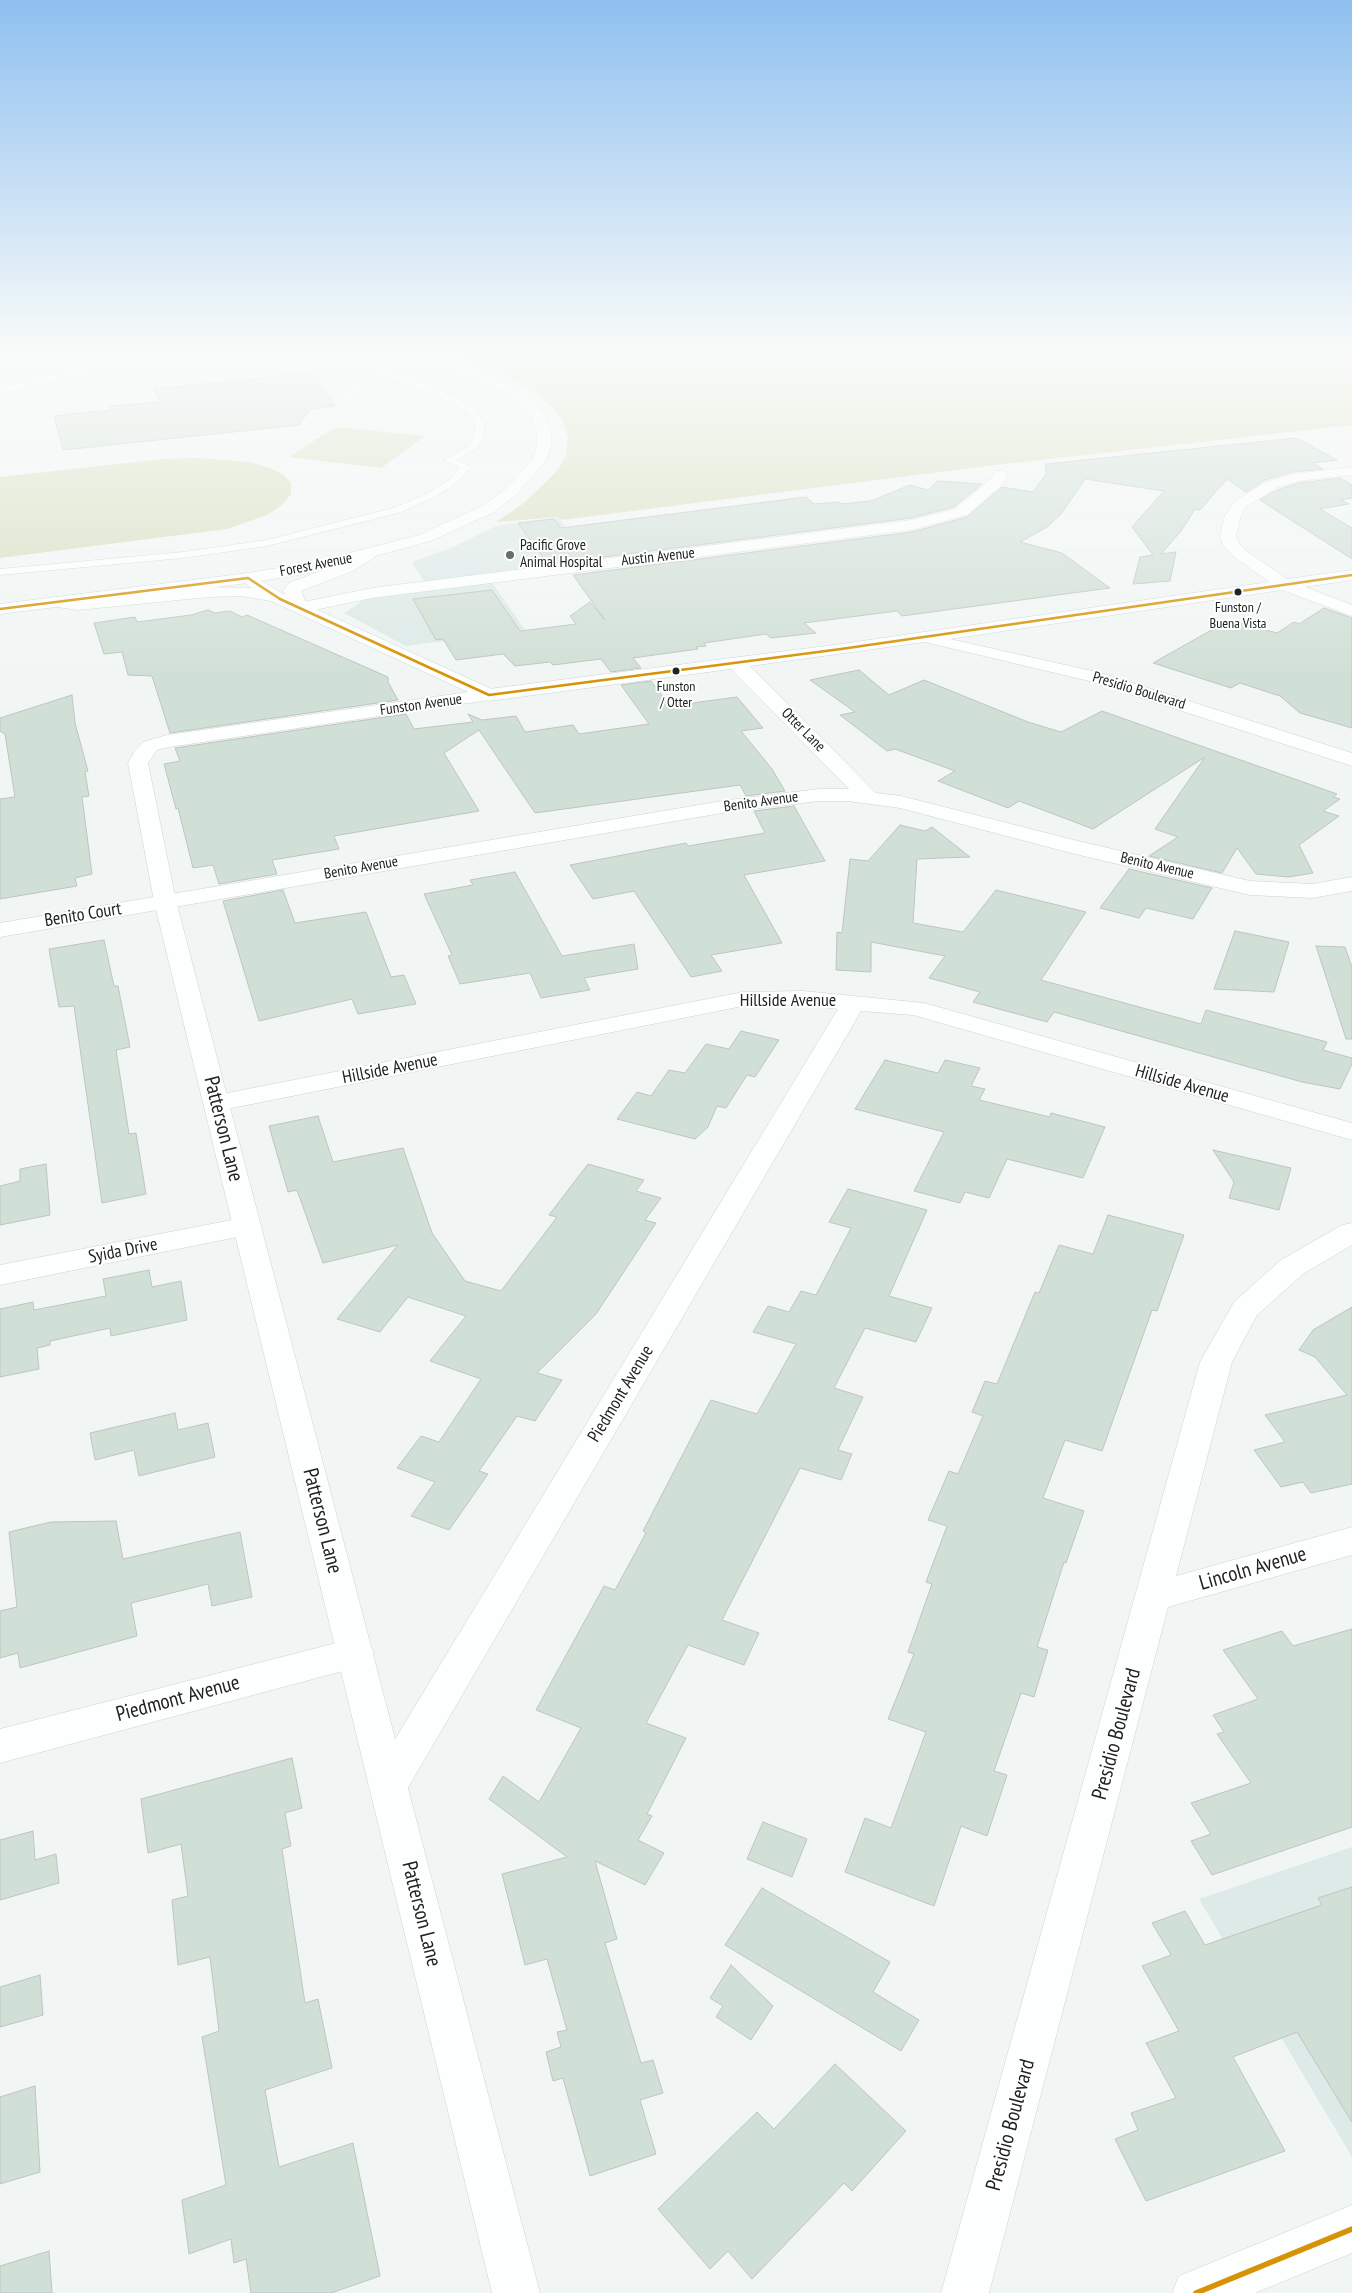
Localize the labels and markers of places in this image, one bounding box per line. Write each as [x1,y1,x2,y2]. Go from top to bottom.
place label: Pacific Grove Animal Hospital [520,537,602,572]
marker: Pacific Grove Animal Hospital [504,549,516,561]
marker: Funston / Buena Vista [1233,587,1243,597]
place label: Funston / Buena Vista [1210,600,1266,632]
marker: Funston / Otter [671,666,681,676]
place label: Funston / Otter [657,679,695,712]

